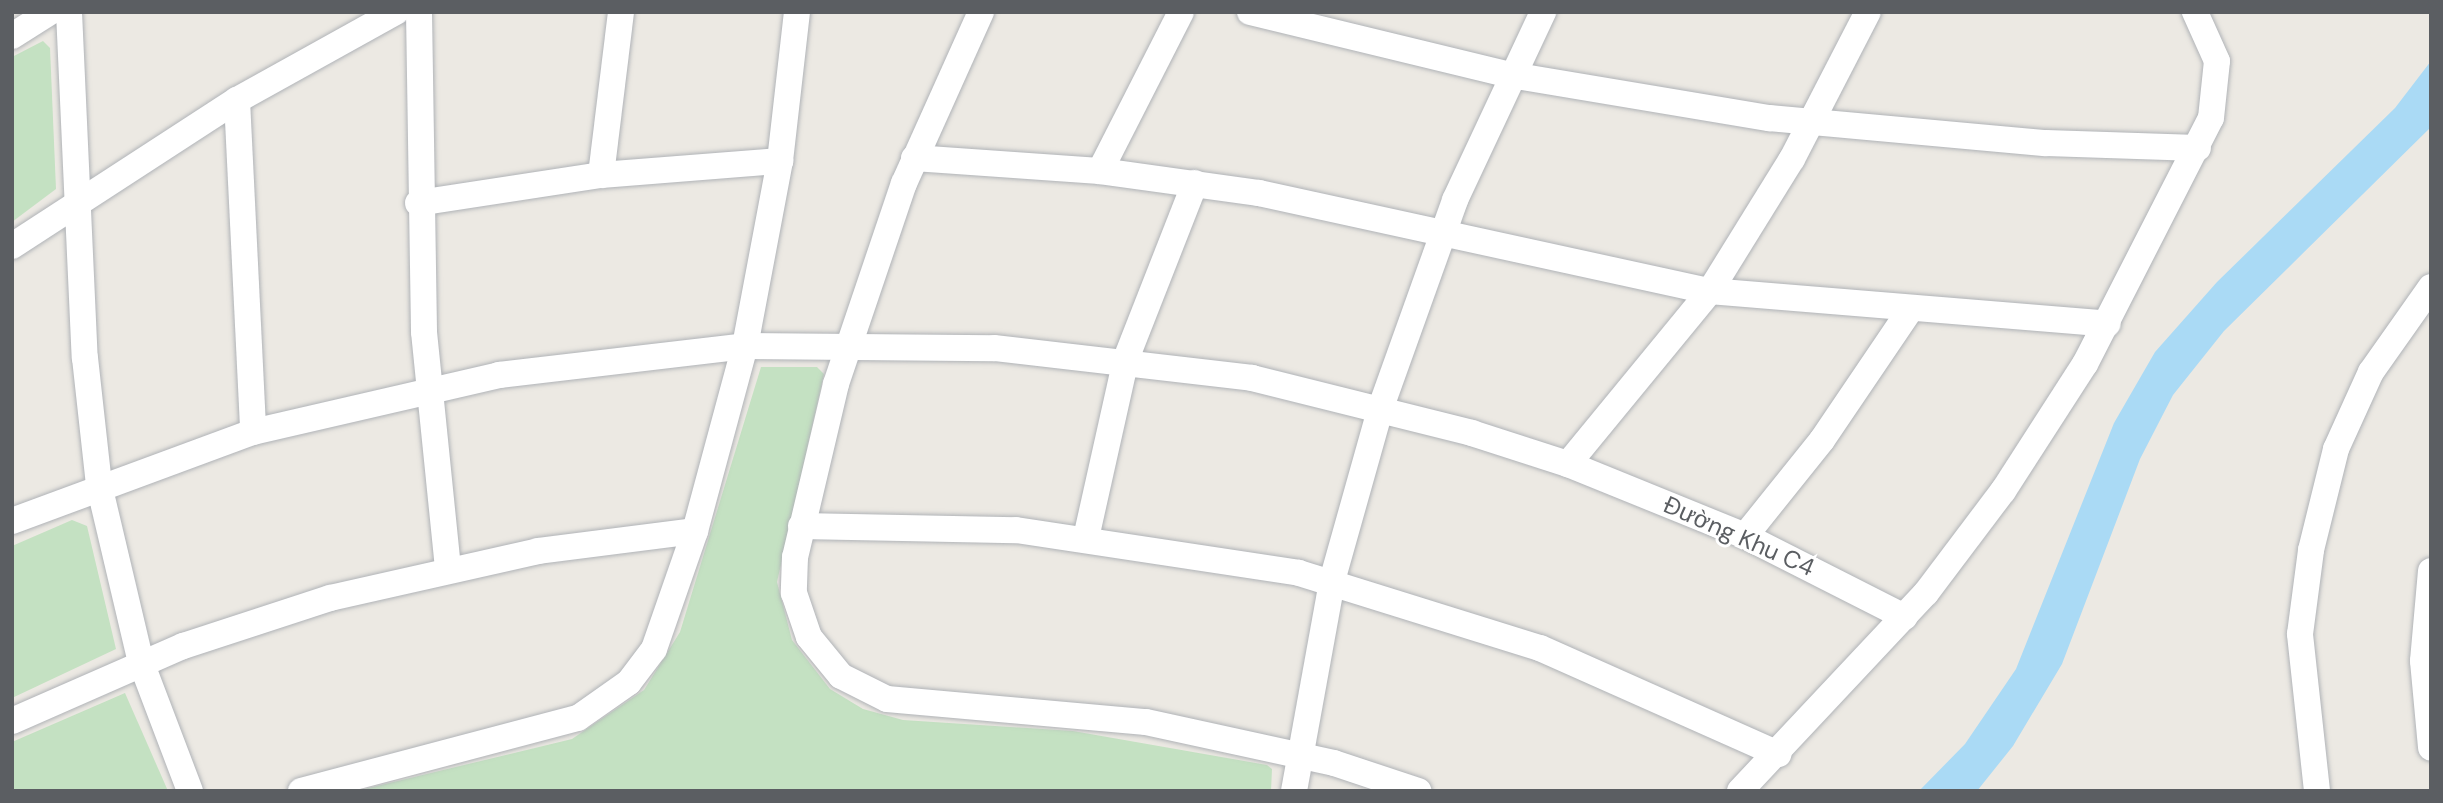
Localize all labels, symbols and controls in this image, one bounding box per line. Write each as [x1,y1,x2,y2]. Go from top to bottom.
street label: Đường Khu C4 [1659,490,1819,582]

